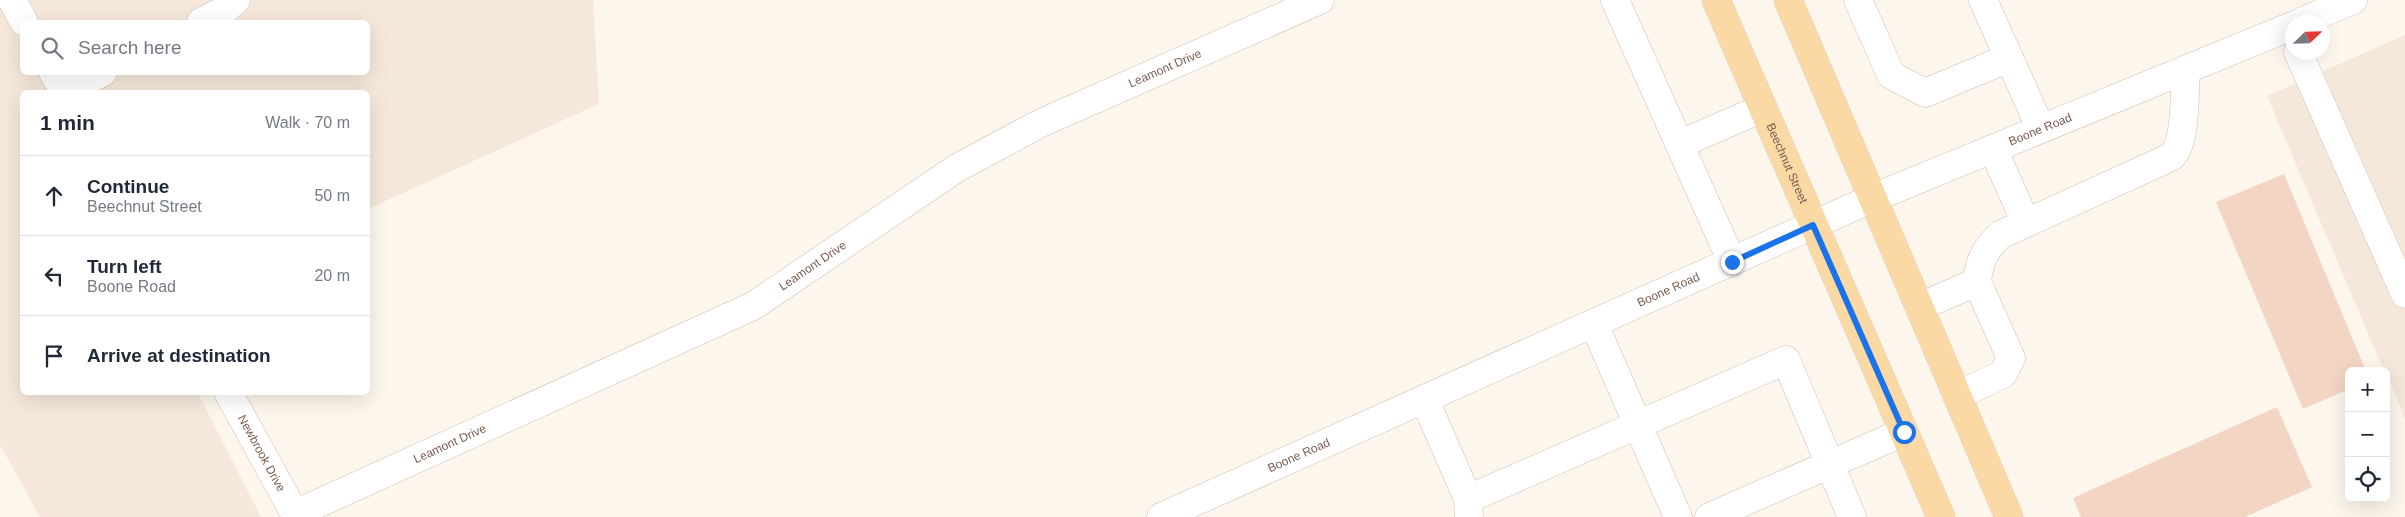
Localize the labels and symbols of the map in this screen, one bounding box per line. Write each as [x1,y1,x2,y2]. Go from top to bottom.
north arrow [2285,15,2330,60]
street label: Leamont Drive [1126,46,1204,91]
street label: Boone Road [2007,110,2074,149]
street label: Beechnut Street [1763,121,1811,206]
street label: Leamont Drive [776,238,849,293]
route end [1721,251,1744,274]
street label: Boone Road [1635,270,1702,310]
street label: Newbrook Drive [235,413,289,494]
street label: Leamont Drive [411,421,489,466]
route start [1893,421,1916,444]
street label: Boone Road [1265,435,1332,475]

